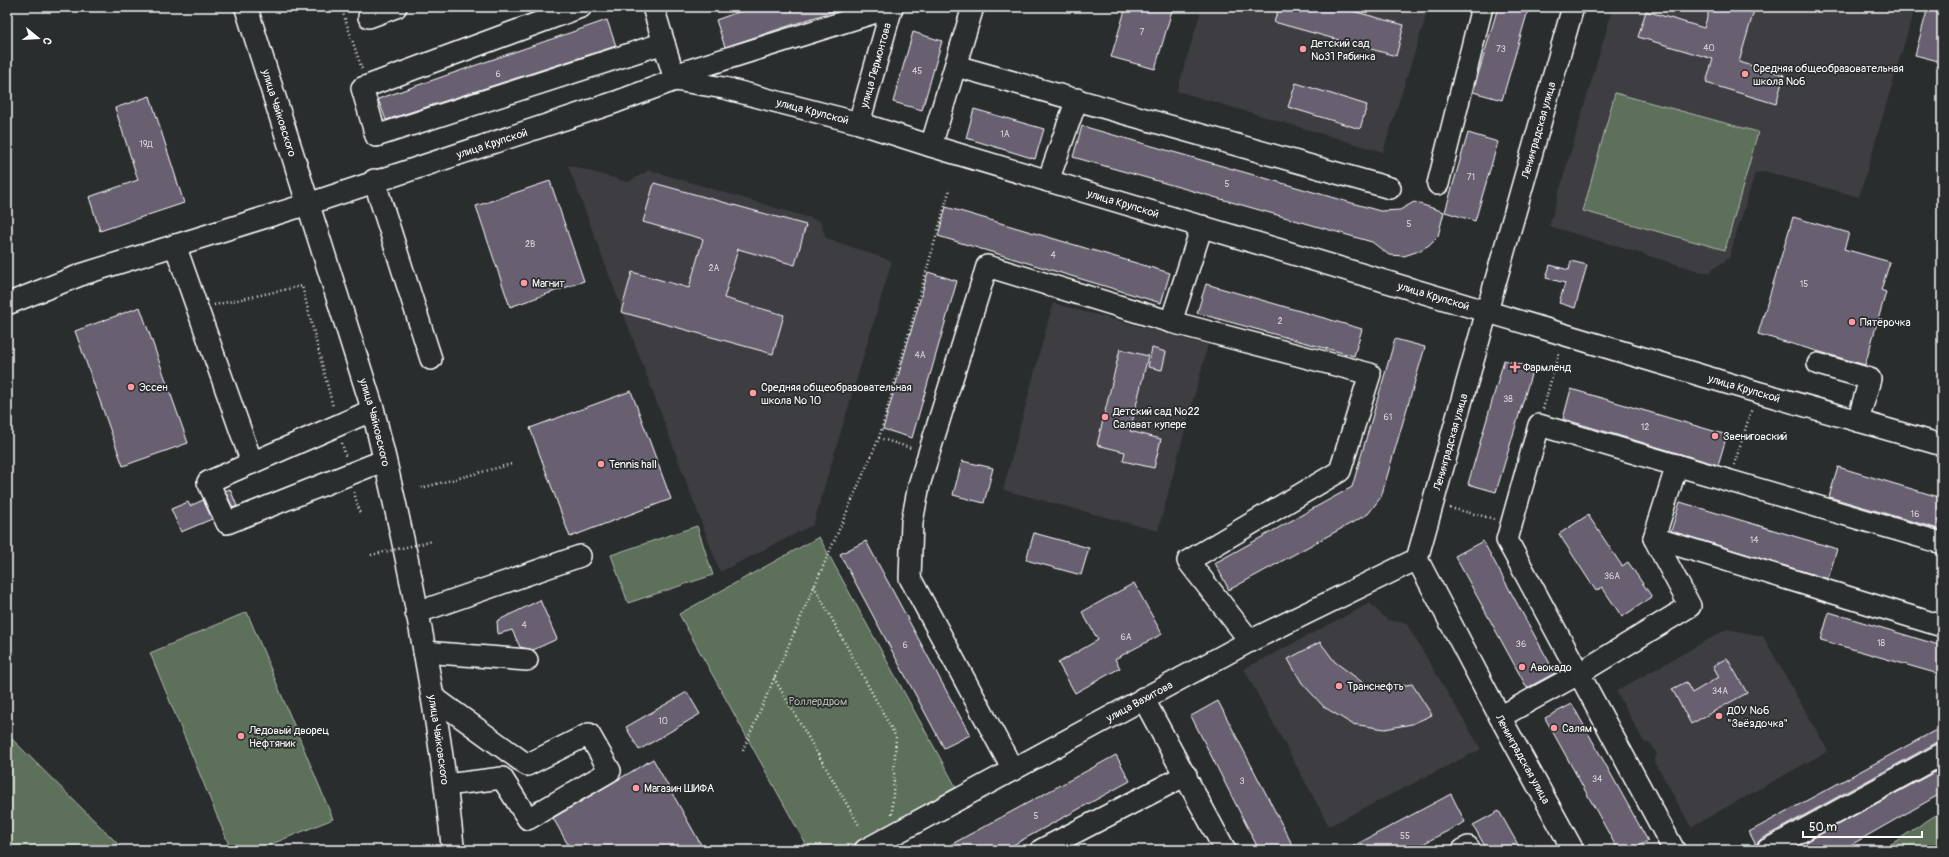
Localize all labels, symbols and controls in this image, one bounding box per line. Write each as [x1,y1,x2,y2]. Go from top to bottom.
north arrow [18,18,58,58]
street label: улица Лермонтова [857,21,894,110]
house number: 7 [1140,27,1145,38]
text: С [40,36,54,46]
place label: Детский сад №31 Рябинка [1310,37,1375,63]
house number: 40 [1703,43,1715,54]
marker: Детский сад №31 Рябинка [1298,44,1308,54]
house number: 73 [1496,44,1506,55]
place label: Средняя общеобразовательная школа №6 [1753,62,1904,88]
house number: 45 [912,66,922,77]
street label: улица Чайковского [259,67,299,158]
house number: 6 [495,69,501,80]
marker: Средняя общеобразовательная школа №6 [1740,69,1750,79]
street label: Ленинградская улица [1519,80,1559,181]
street label: улица Крупской [774,96,850,127]
street label: улица Крупской [454,126,529,162]
house number: 1А [1000,129,1010,140]
house number: 19Д [139,139,153,150]
house number: 71 [1467,172,1475,183]
house number: 5 [1225,179,1230,190]
street label: улица Крупской [1085,187,1160,221]
house number: 5 [1407,219,1412,230]
house number: 2В [525,239,535,250]
house number: 4 [1050,250,1056,261]
house number: 2А [709,263,720,274]
place label: Магнит [532,277,565,290]
marker: Магнит [519,278,529,288]
street label: улица Крупской [1395,279,1471,313]
house number: 15 [1800,279,1808,290]
house number: 2 [1277,316,1283,327]
place label: Пятёрочка [1860,316,1911,329]
marker: Пятёрочка [1847,317,1857,327]
house number: 4А [914,350,926,361]
place label: Фармленд [1523,361,1572,374]
marker: Фармленд [1510,362,1520,372]
street label: улица Крупской [1706,372,1781,405]
street label: улица Чайковского [356,376,392,468]
place label: Эссен [139,381,168,394]
place label: Средняя общеобразовательная школа № 10 [761,381,912,407]
marker: Эссен [126,382,136,392]
marker: Средняя общеобразовательная школа № 10 [748,388,758,398]
street label: Ленинградская улица [1430,392,1470,493]
house number: 38 [1503,394,1513,405]
place label: Детский сад №22 Салават купере [1112,405,1200,431]
marker: Детский сад №22 Салават купере [1100,412,1110,422]
house number: 61 [1384,412,1392,423]
house number: 12 [1641,422,1649,433]
place label: Звениговский [1723,430,1787,443]
marker: Звениговский [1710,431,1720,441]
place label: Tennis hall [609,458,657,471]
marker: Tennis hall [596,459,606,469]
house number: 16 [1911,509,1919,520]
house number: 14 [1750,535,1759,546]
house number: 36А [1604,571,1620,582]
house number: 4 [521,620,527,631]
house number: 6А [1120,632,1132,643]
house number: 18 [1877,638,1885,649]
house number: 36 [1516,639,1526,650]
house number: 6 [902,640,908,651]
place label: Авокадо [1530,661,1572,674]
marker: Авокадо [1517,662,1527,672]
street label: улица Вахитова [1103,678,1175,725]
place label: Транснефть [1347,680,1404,693]
marker: Транснефть [1334,681,1344,691]
house number: 34А [1712,686,1728,697]
street label: улица Чайковского [425,693,451,786]
park label: Роллердром [789,695,847,708]
place label: ДОУ №6 "Звёздочка" [1726,704,1788,730]
marker: ДОУ №6 "Звёздочка" [1714,711,1724,721]
street label: Ленинградская улица [1492,712,1552,806]
house number: 10 [658,716,668,727]
place label: Салям [1562,722,1592,735]
marker: Салям [1549,723,1559,733]
place label: Ледовый дворец Нефтяник [248,724,329,750]
marker: Ледовый дворец Нефтяник [236,731,246,741]
house number: 34 [1592,774,1603,785]
house number: 3 [1239,776,1245,787]
place label: Магазин ШИФА [644,782,714,795]
marker: Магазин ШИФА [631,783,641,793]
house number: 5 [1034,811,1039,822]
scale bar [1803,813,1922,839]
text: 50 m [1809,820,1837,835]
house number: 55 [1400,831,1410,842]

